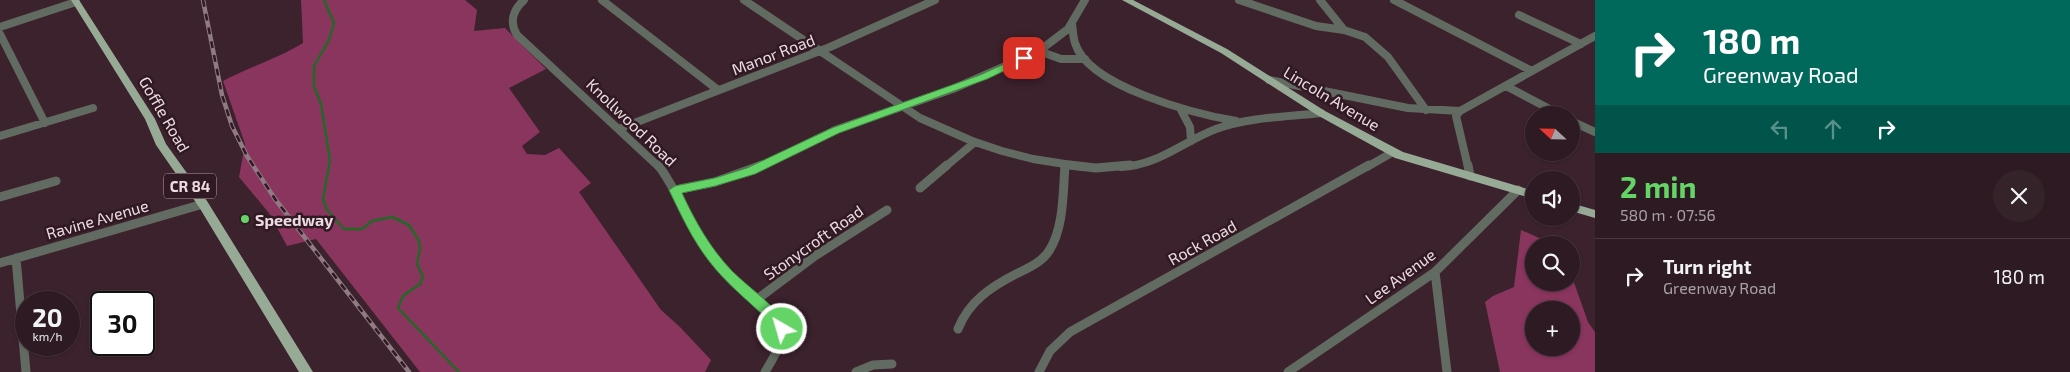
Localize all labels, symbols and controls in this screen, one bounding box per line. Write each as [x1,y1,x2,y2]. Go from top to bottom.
text: 180 m [1703,19,1800,61]
icon: right [1620,20,1685,85]
street label: Manor Road [729,29,817,79]
pin [1003,37,1045,79]
icon: arrive [1010,44,1038,72]
text: Greenway Road [1703,61,1859,87]
street label: Lincoln Avenue [1280,62,1384,134]
street label: Goffle Road [136,73,194,155]
street label: Knollwood Road [583,74,681,170]
north arrow [1525,106,1580,161]
map controls [1525,106,1580,356]
icon: left [1766,115,1794,143]
icon: ahead [1819,115,1847,143]
icon: right [1872,115,1900,143]
text: 2 min [1620,168,1697,204]
button: close [1993,170,2045,222]
button: sound [1525,171,1580,226]
road number: CR 84 [164,174,216,198]
street label: Ravine Avenue [44,195,150,243]
street label: Stonycroft Road [759,201,867,283]
text: 580 m · 07:56 [1620,205,1716,224]
place label: Speedway [255,210,333,230]
marker: Speedway [239,213,251,225]
street label: Rock Road [1165,215,1239,269]
button: search [1525,236,1580,291]
street label: Lee Avenue [1361,244,1439,308]
text: Turn right [1663,255,1751,278]
icon: right [1620,262,1648,290]
text: 180 m [1994,265,2045,288]
text: Greenway Road [1663,278,1776,297]
speed limit sign: 30 [90,291,155,356]
button: + [1525,301,1580,356]
text: 20 [32,302,63,332]
position arrow [755,302,807,354]
text: km/h [33,329,62,343]

